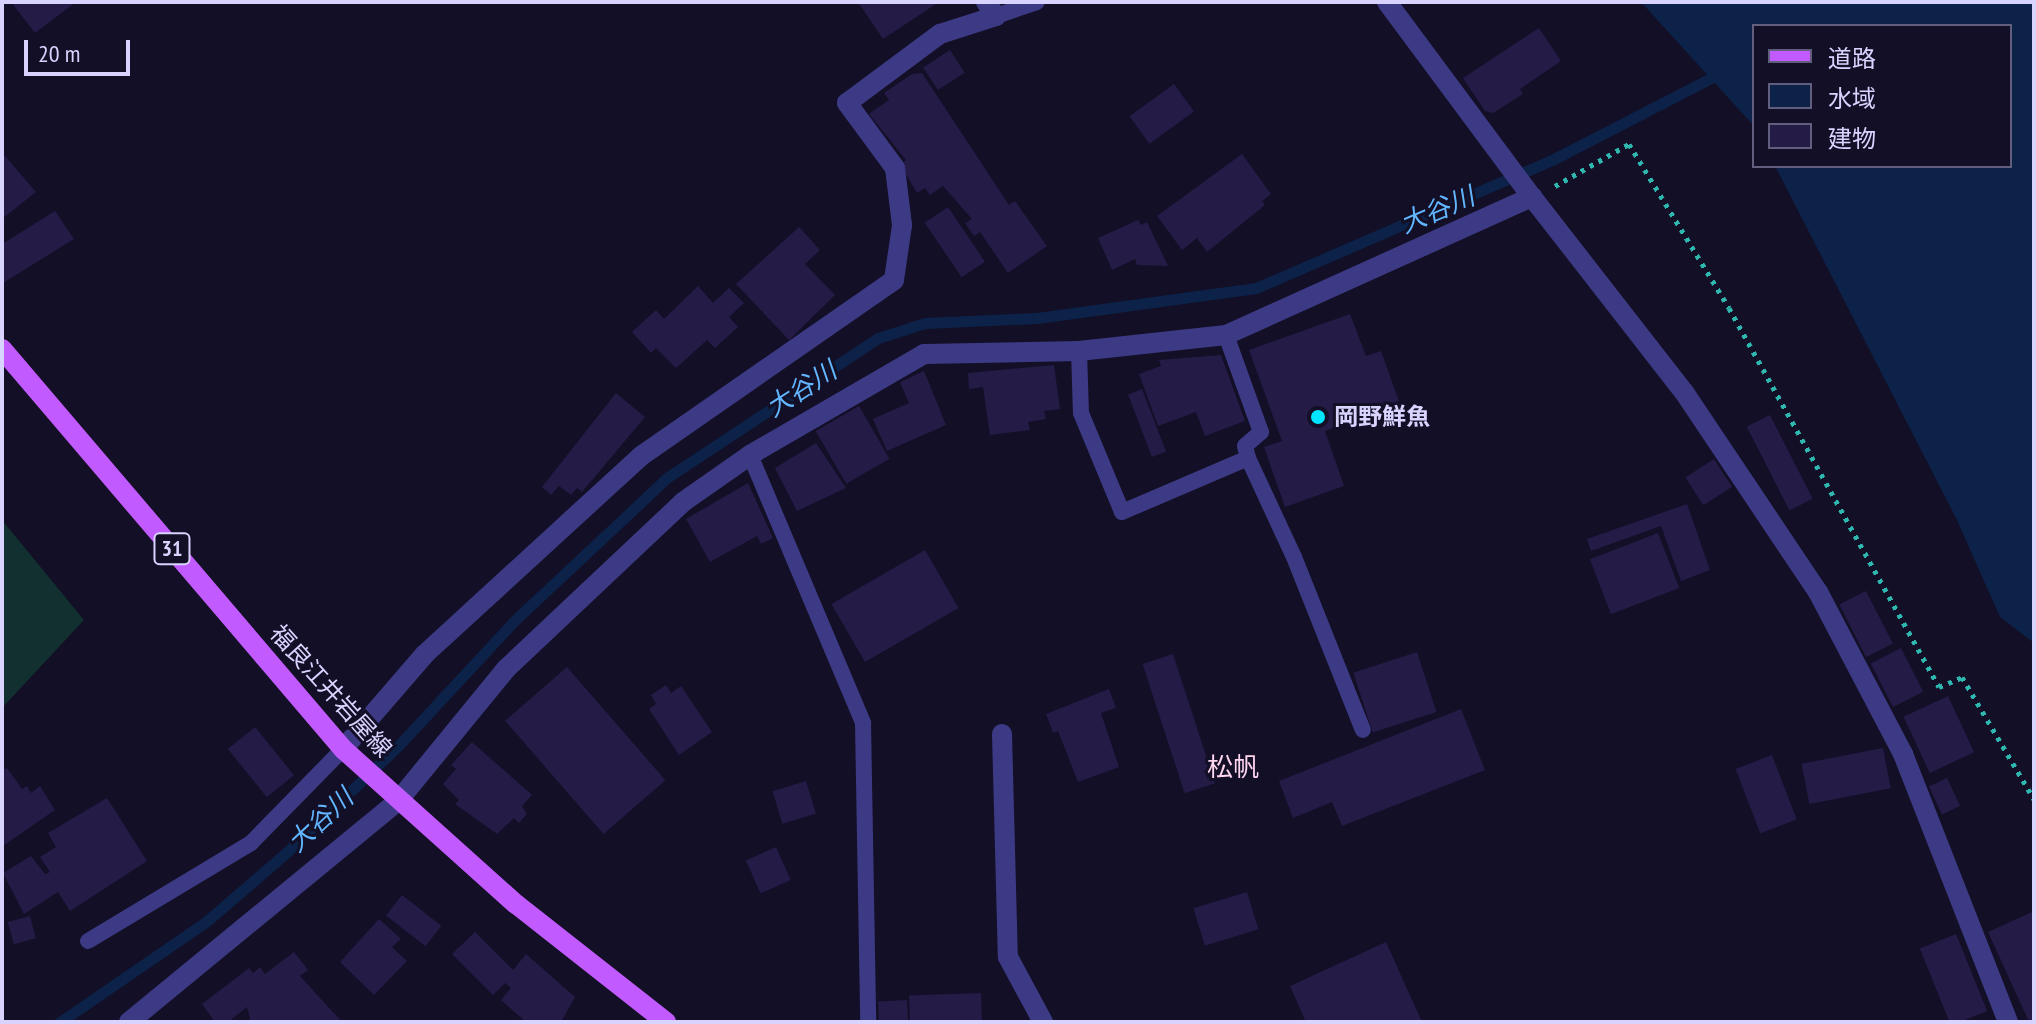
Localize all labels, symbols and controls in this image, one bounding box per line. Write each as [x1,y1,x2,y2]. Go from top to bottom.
scale bar [28,24,134,74]
legend [1752,24,2012,168]
text: 20 m [38,38,80,69]
text: 道路 [1828,43,1876,74]
text: 水域 [1828,83,1876,114]
text: 建物 [1828,123,1876,154]
water label: 大谷川 [1395,180,1479,240]
water label: 大谷川 [760,355,842,423]
place label: 岡野鮮魚 [1334,403,1430,431]
marker: 岡野鮮魚 [1309,408,1327,426]
road number: 31 [152,531,192,567]
street label: 福良江井岩屋線 [264,619,398,763]
district label: 松帆 [1207,751,1259,783]
water label: 大谷川 [281,782,359,858]

